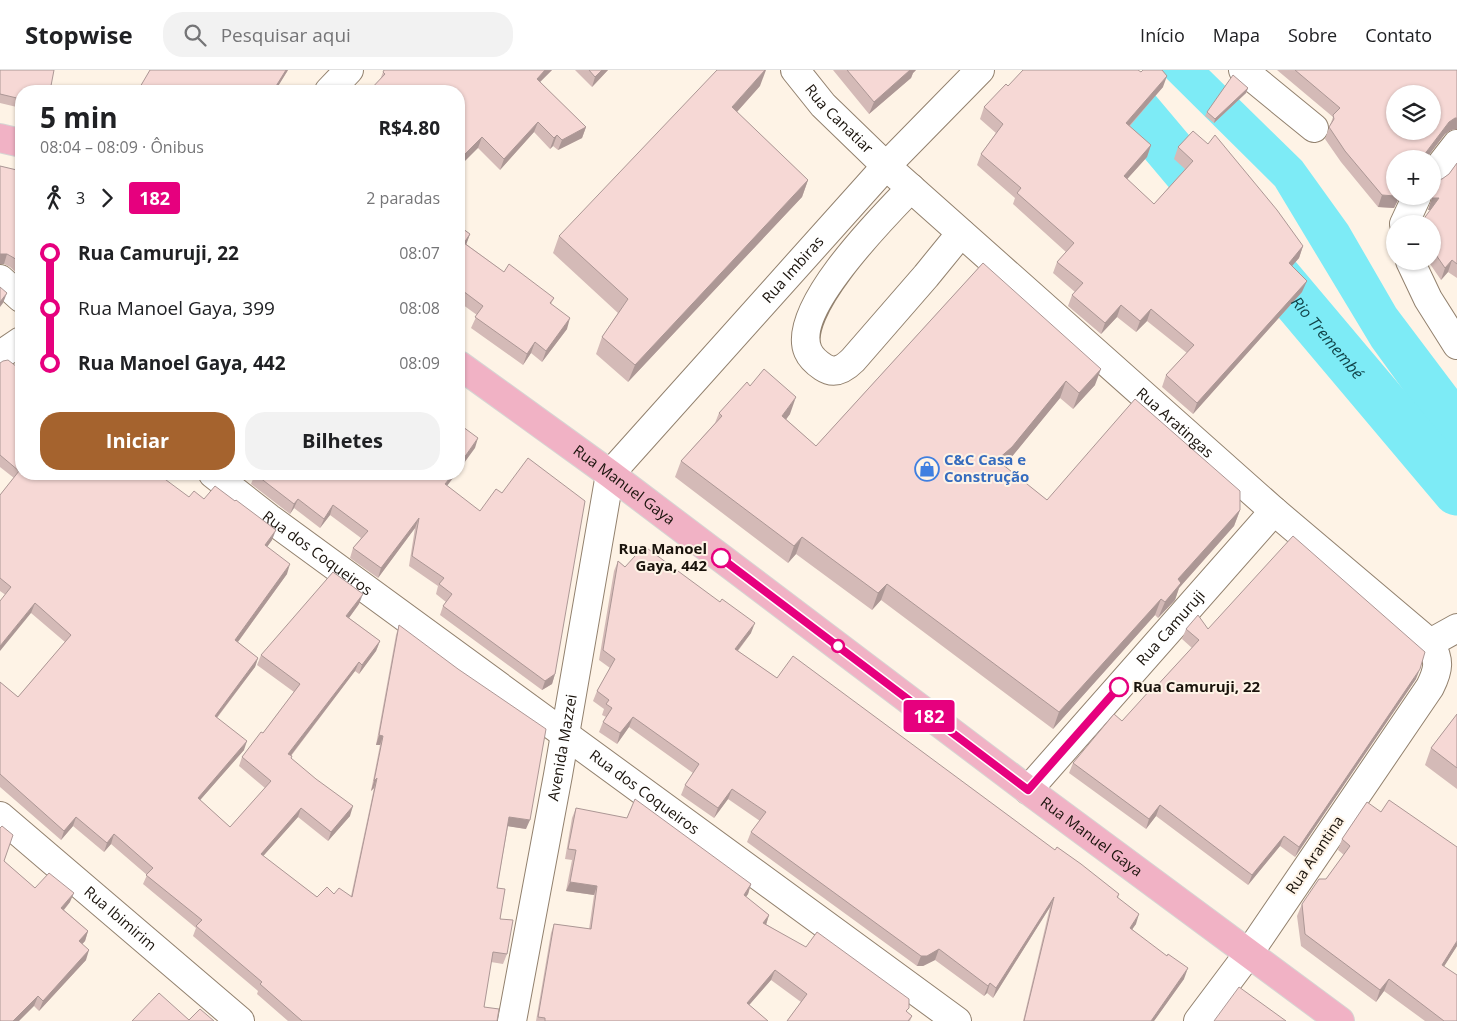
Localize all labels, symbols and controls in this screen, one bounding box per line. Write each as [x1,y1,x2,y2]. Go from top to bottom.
search box [163,12,513,57]
text: Stopwise [25,18,133,51]
icon: search [181,21,209,49]
text: Pesquisar aqui [221,22,351,48]
text: Início [1140,23,1185,47]
text: Mapa [1213,23,1260,47]
text: Sobre [1288,23,1337,47]
text: Contato [1365,23,1432,47]
street label: Rua Canatiar [801,80,878,157]
map controls [1386,85,1441,270]
button: layers [1386,85,1441,140]
text: 5 min [40,98,118,136]
text: R$4.80 [379,115,440,141]
text: 08:04 – 08:09 · Ônibus [40,136,204,158]
button: + [1386,150,1441,205]
icon: walk [40,184,68,212]
icon: forward [93,184,121,212]
text: 182 [139,186,170,210]
text: 3 [76,187,85,209]
text: 2 paradas [366,187,440,209]
button: − [1386,215,1441,270]
street label: Rua Imbiras [757,231,828,307]
text: Rua Camuruji, 22 [78,240,239,266]
text: 08:07 [399,242,440,264]
water label: Rio Tremembé [1286,292,1369,384]
text: Rua Manoel Gaya, 399 [78,295,275,321]
text: 08:08 [399,297,440,319]
text: Rua Manoel Gaya, 442 [78,350,286,376]
text: 08:09 [399,352,440,374]
street label: Rua Aratingas [1133,382,1218,462]
button: Iniciar [40,412,235,470]
button: Bilhetes [245,412,440,470]
street label: Rua Manuel Gaya [570,440,680,529]
place label: C&C Casa e Construção [944,449,1029,486]
shop icon: C&C Casa e Construção [914,456,940,482]
street label: Rua dos Coqueiros [259,506,377,599]
place label: Rua Manoel Gaya, 442 [618,538,707,575]
marker: Rua Manoel Gaya, 442 [711,548,731,568]
street label: Rua Camuruji [1131,585,1209,669]
unlabelled marker [831,639,845,653]
place label: Rua Camuruji, 22 [1133,676,1260,696]
marker: Rua Camuruji, 22 [1109,677,1129,697]
street label: Avenida Mazzei [542,693,581,802]
line badge: 182 [900,700,958,732]
text: 182 [914,704,944,728]
street label: Rua dos Coqueiros [586,745,704,838]
street label: Rua Manuel Gaya [1037,792,1147,880]
street label: Rua Arantina [1281,811,1348,898]
street label: Rua Ibimirim [80,881,161,955]

